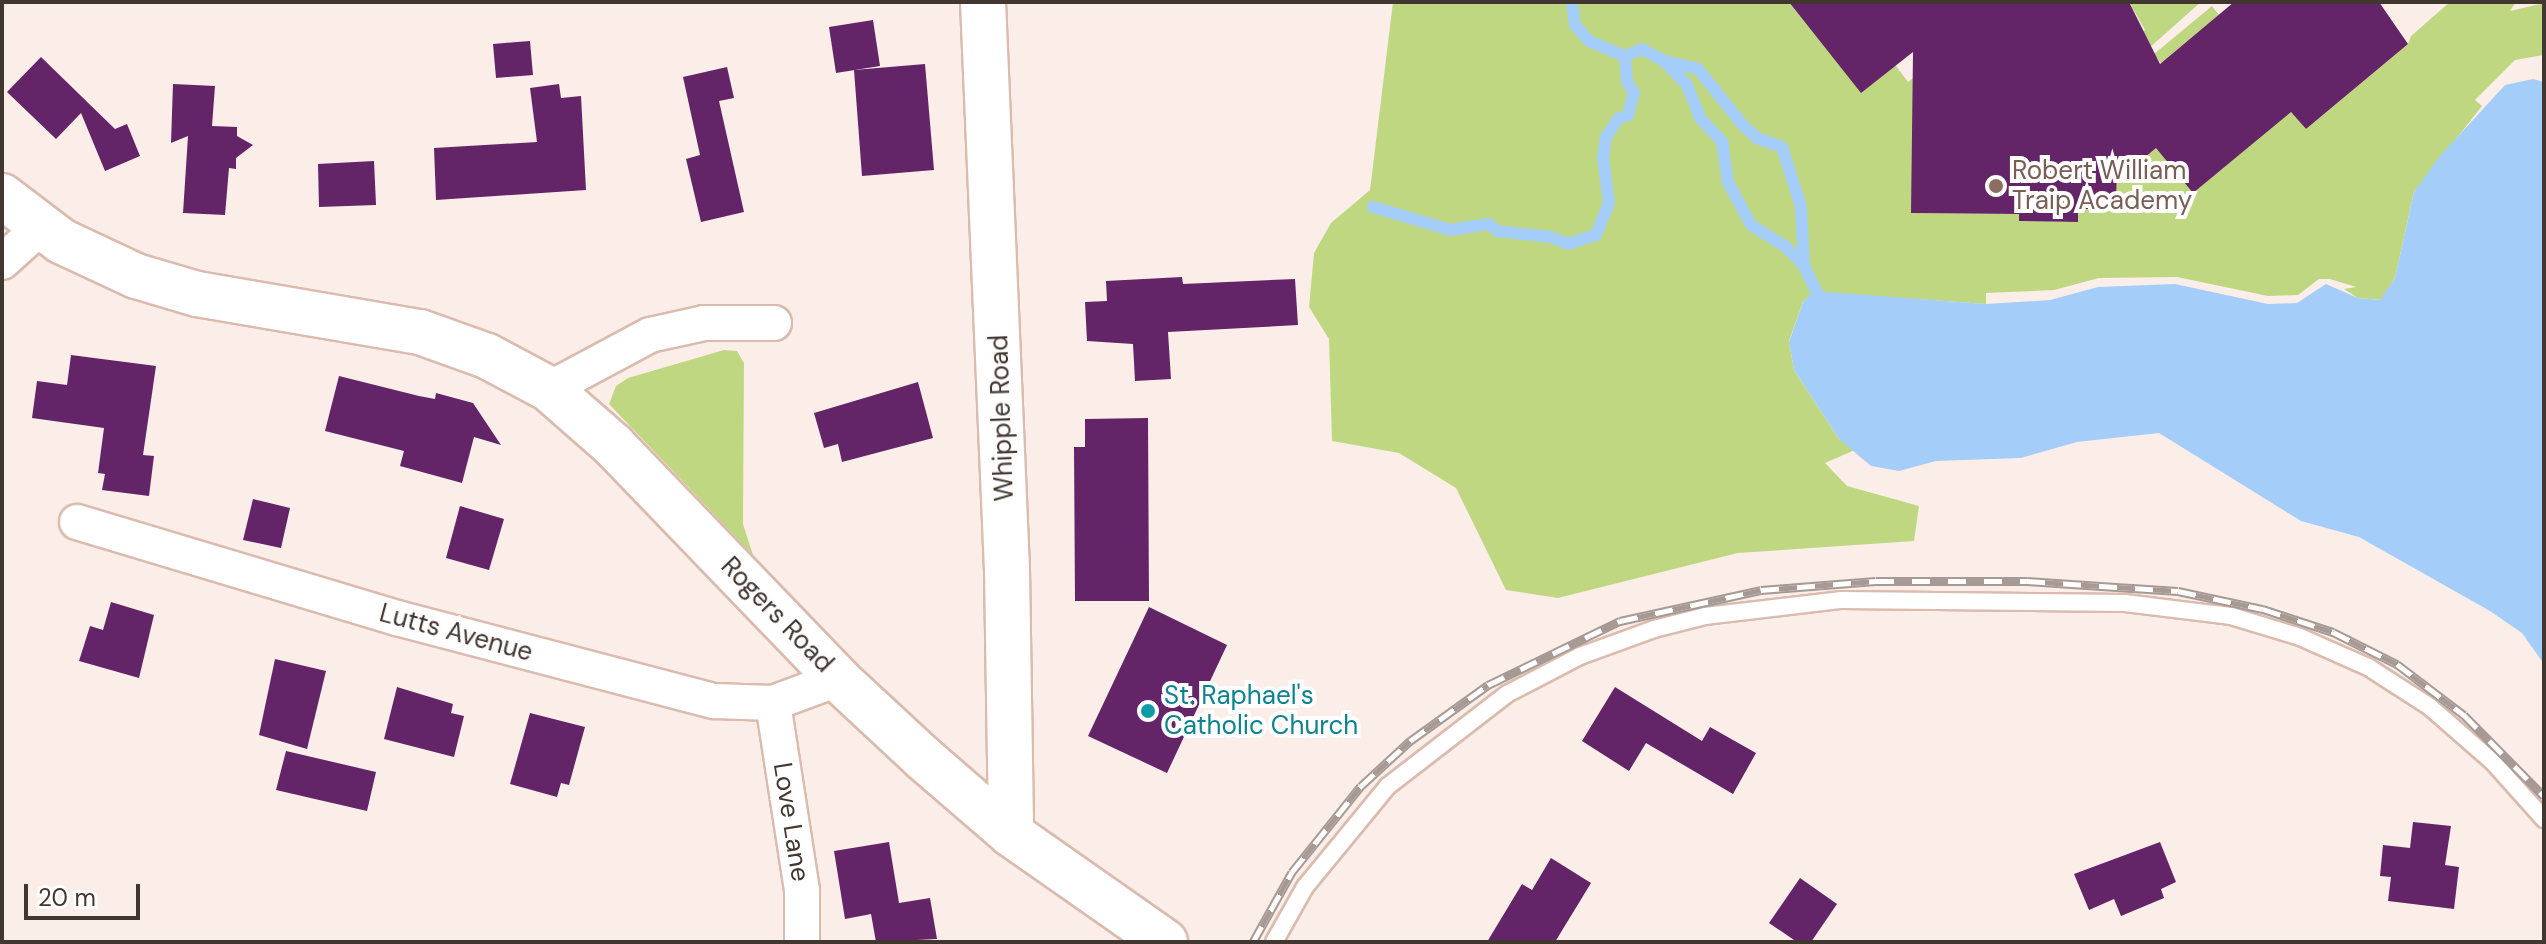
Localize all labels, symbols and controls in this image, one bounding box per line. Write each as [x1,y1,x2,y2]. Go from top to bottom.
place label: Robert William Traip Academy [2012,155,2192,216]
marker: Robert William Traip Academy [1987,177,2005,195]
street label: Whipple Road [983,334,1021,502]
street label: Rogers Road [714,551,840,679]
street label: Lutts Avenue [376,598,536,668]
place label: St. Raphael's Catholic Church [1164,680,1358,742]
marker: St. Raphael's Catholic Church [1139,702,1157,720]
street label: Love Lane [766,760,816,884]
scale bar [28,868,144,918]
text: 20 m [38,882,96,913]

